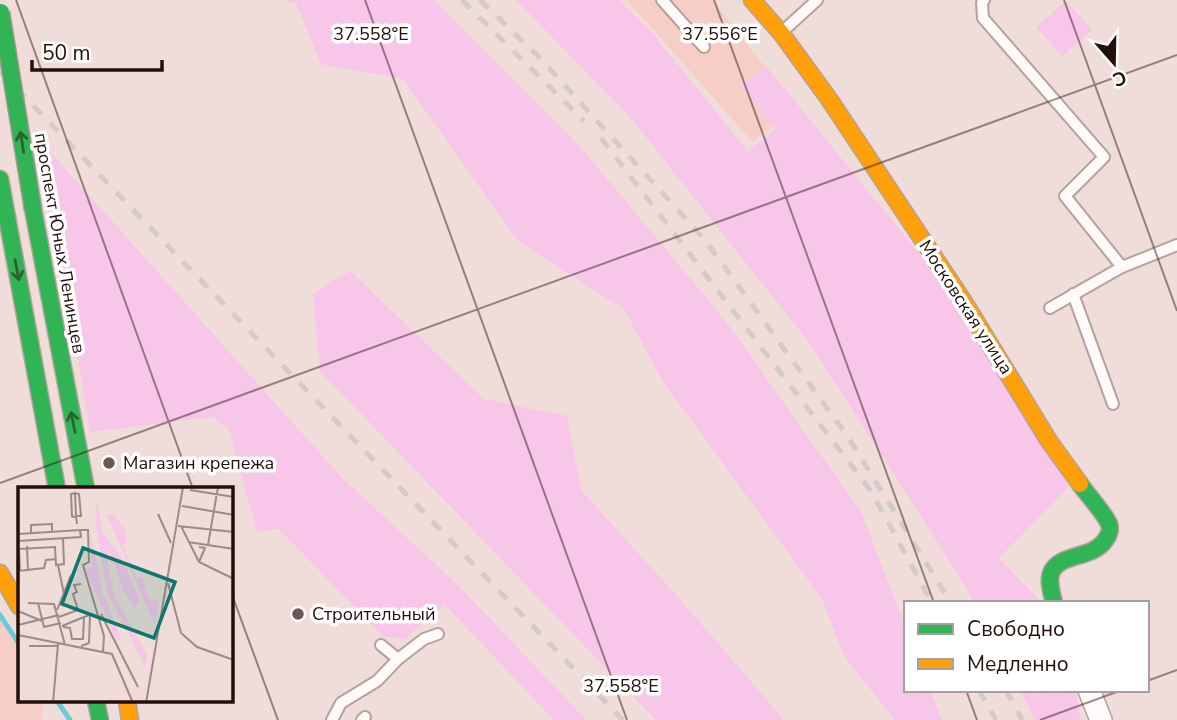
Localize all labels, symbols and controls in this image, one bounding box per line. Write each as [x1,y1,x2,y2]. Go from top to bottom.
text: 37.558°E [333,22,409,46]
text: 37.556°E [682,22,758,46]
scale bar [32,28,161,72]
north arrow [1079,28,1149,98]
text: 50 m [42,39,91,67]
text: С [1109,64,1130,92]
one-way arrow [15,131,28,154]
street label: проспект Юных Ленинцев [29,131,91,355]
street label: Московская улица [914,235,1018,379]
one-way arrow [11,258,24,281]
one-way arrow [66,411,80,434]
place label: Магазин крепежа [123,451,274,475]
marker: Магазин крепежа [101,455,117,471]
inset map [18,487,233,702]
legend [904,601,1149,692]
place label: Строительный [312,602,435,626]
marker: Строительный [290,606,306,622]
text: Свободно [967,615,1065,643]
text: Медленно [967,650,1069,678]
text: 37.558°E [583,674,659,698]

